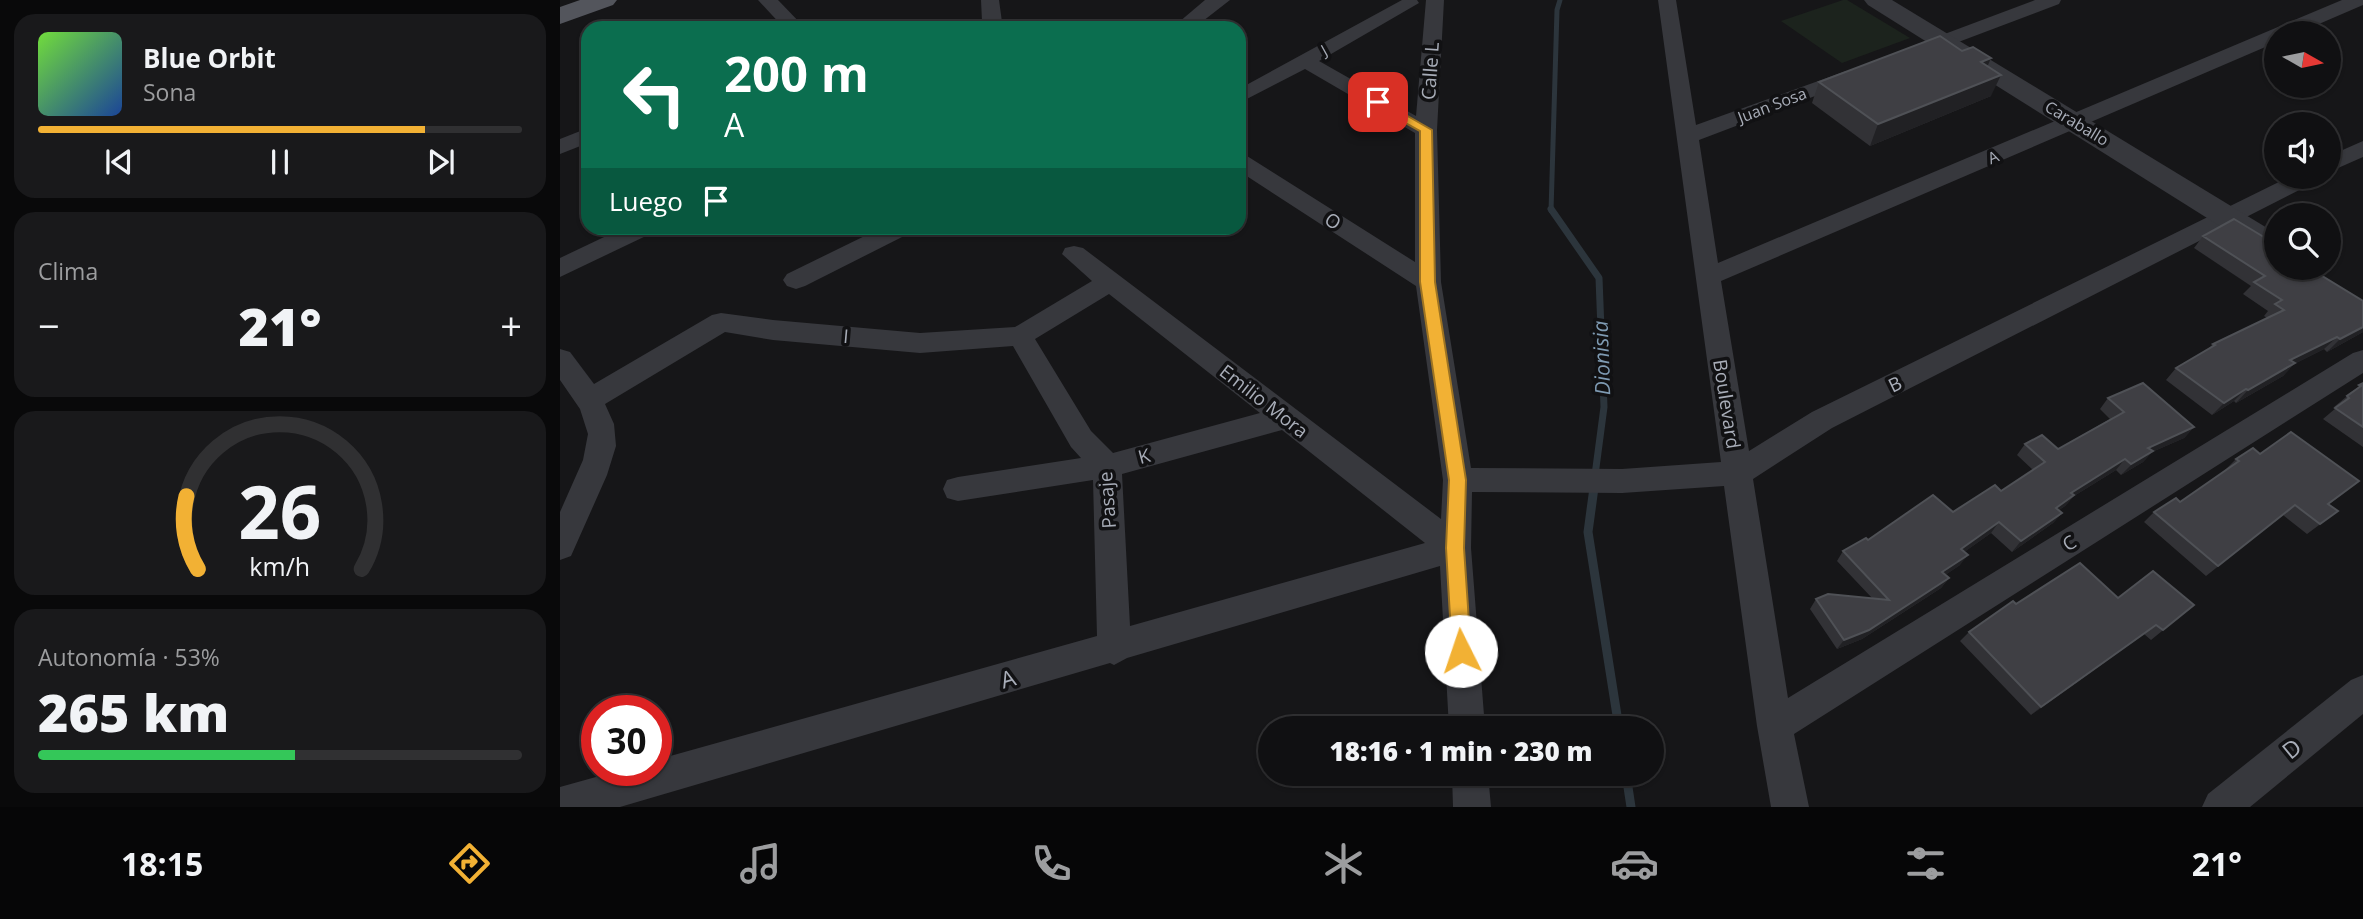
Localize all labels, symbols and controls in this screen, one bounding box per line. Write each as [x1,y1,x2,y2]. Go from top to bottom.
north arrow [2264,21,2342,98]
map controls [2264,21,2341,280]
street label: J [1315,39,1331,62]
text: Blue Orbit [143,40,276,76]
text: 200 m [724,40,869,106]
street label: Calle L [1415,41,1445,101]
icon: left [609,49,700,140]
pin [1348,72,1408,132]
text: Sona [143,76,196,108]
street label: Juan Sosa [1733,82,1809,129]
icon: arrive [1359,83,1397,121]
street label: Caraballo [2041,95,2113,151]
text: A [724,103,744,146]
button: sound [2264,112,2341,189]
icon: previous [100,143,138,181]
icon: pause [261,143,299,181]
icon: next [422,143,460,181]
street label: A [1984,145,2003,169]
icon: arrive [697,182,735,220]
text: Luego [609,183,683,219]
button: search [2264,203,2341,280]
street label: O [1320,206,1346,236]
text: Clima [38,255,98,287]
text: 21° [239,290,321,361]
text: − [38,299,60,351]
text: + [500,299,522,351]
water label: Dionisia [1586,320,1616,396]
street label: I [842,323,850,349]
street label: Boulevard [1707,357,1747,451]
street label: Emilio Mora [1214,358,1314,444]
street label: B [1884,370,1906,398]
street label: K [1135,442,1153,470]
text: 26 [238,461,322,560]
street label: Pasaje [1092,471,1122,529]
street label: C [2057,529,2081,557]
text: km/h [250,548,310,582]
position arrow [1424,614,1498,688]
text: Autonomía · 53% [38,641,220,673]
street label: A [996,661,1020,695]
text: 265 km [38,676,229,747]
speed limit sign: 30 [581,695,672,786]
street label: D [2275,731,2308,766]
text: 18:16 · 1 min · 230 m [1330,733,1592,769]
icon: directions [445,839,494,888]
icon: music [736,839,785,888]
icon: phone [1027,839,1076,888]
icon: climate [1319,839,1368,888]
icon: car [1610,839,1659,888]
icon: filters [1901,839,1950,888]
text: 18:15 [121,842,203,885]
text: 21° [2192,842,2242,885]

